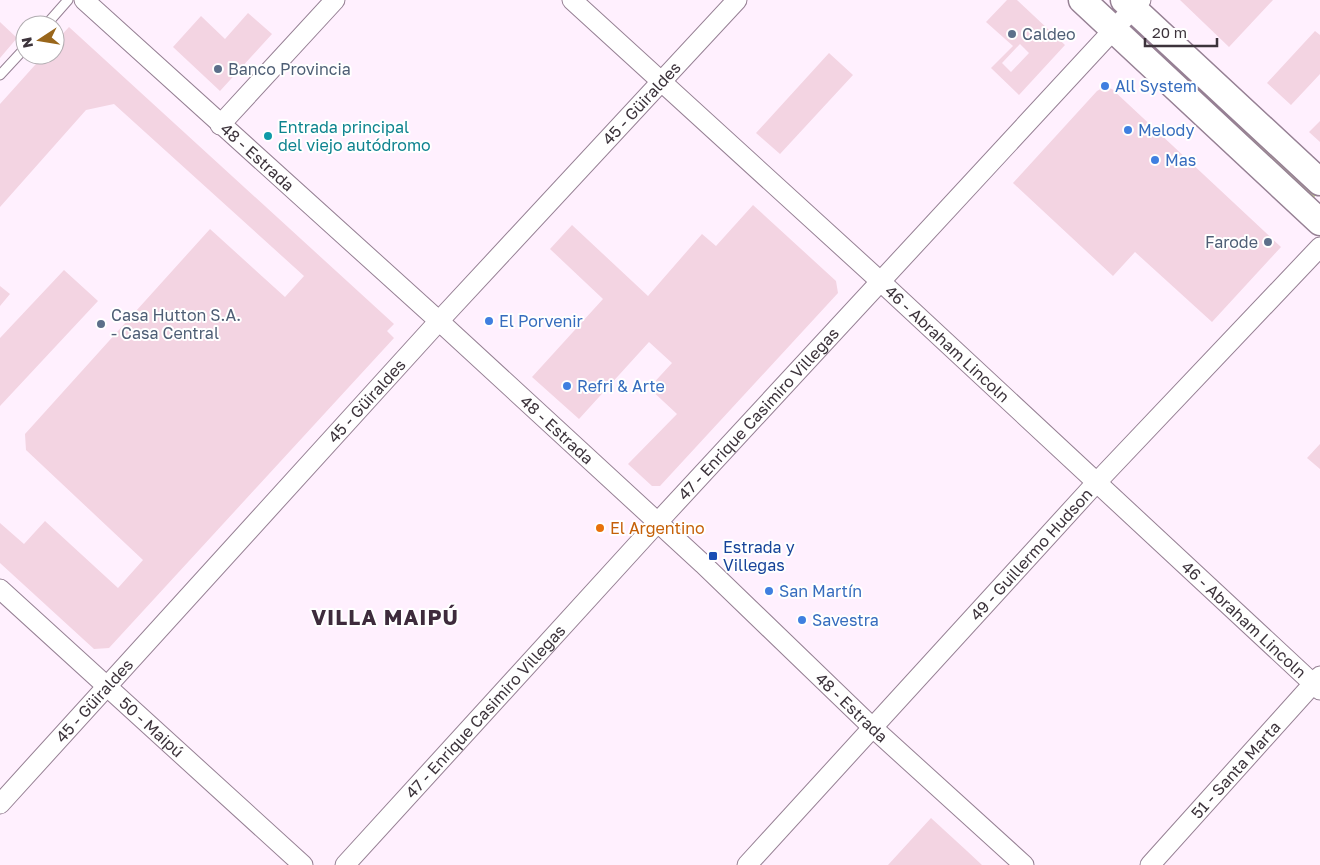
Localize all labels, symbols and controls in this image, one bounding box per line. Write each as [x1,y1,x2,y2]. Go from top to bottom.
north arrow [15,15,65,65]
scale bar [1145,15,1218,47]
text: 20 m [1152,23,1187,41]
place label: Caldeo [1022,24,1076,44]
marker: Caldeo [1006,28,1018,40]
text: N [17,36,36,50]
street label: 45 - Güiraldes [598,57,685,149]
place label: Banco Provincia [228,59,351,79]
marker: Banco Provincia [212,63,224,75]
place label: All System [1115,76,1197,96]
marker: All System [1099,80,1111,92]
place label: Entrada principal del viejo autódromo [278,117,431,155]
street label: 48 - Estrada [217,119,299,195]
place label: Melody [1138,120,1194,140]
marker: Melody [1122,124,1134,136]
marker: Entrada principal del viejo autódromo [262,130,274,142]
place label: Mas [1165,150,1196,170]
marker: Mas [1149,154,1161,166]
place label: Farode [1205,232,1258,252]
marker: Farode [1262,236,1274,248]
street label: 46 - Abraham Lincoln [881,281,1014,406]
place label: Casa Hutton S.A. - Casa Central [111,305,241,343]
place label: El Porvenir [499,311,583,331]
marker: El Porvenir [483,315,495,327]
marker: Casa Hutton S.A. - Casa Central [95,318,107,330]
street label: 47 - Enrique Casimiro Villegas [673,323,843,504]
street label: 45 - Güiraldes [323,355,410,447]
place label: Refri & Arte [577,376,665,396]
marker: Refri & Arte [561,380,573,392]
street label: 48 - Estrada [516,391,598,468]
street label: 49 - Guillermo Hudson [966,484,1096,624]
place label: El Argentino [610,518,705,538]
marker: El Argentino [594,522,606,534]
place label: Estrada y Villegas [723,537,795,575]
marker: Estrada y Villegas [707,550,719,562]
street label: 46 - Abraham Lincoln [1178,557,1311,682]
place label: San Martín [779,581,862,601]
marker: San Martín [763,585,775,597]
district label: VILLA MAIPÚ [311,604,459,630]
place label: Savestra [812,610,879,630]
marker: Savestra [796,614,808,626]
street label: 47 - Enrique Casimiro Villegas [401,620,569,802]
street label: 45 - Güiraldes [51,654,137,746]
street label: 48 - Estrada [812,668,892,746]
street label: 50 - Maipú [115,693,188,761]
street label: 51 - Santa Marta [1187,717,1285,823]

